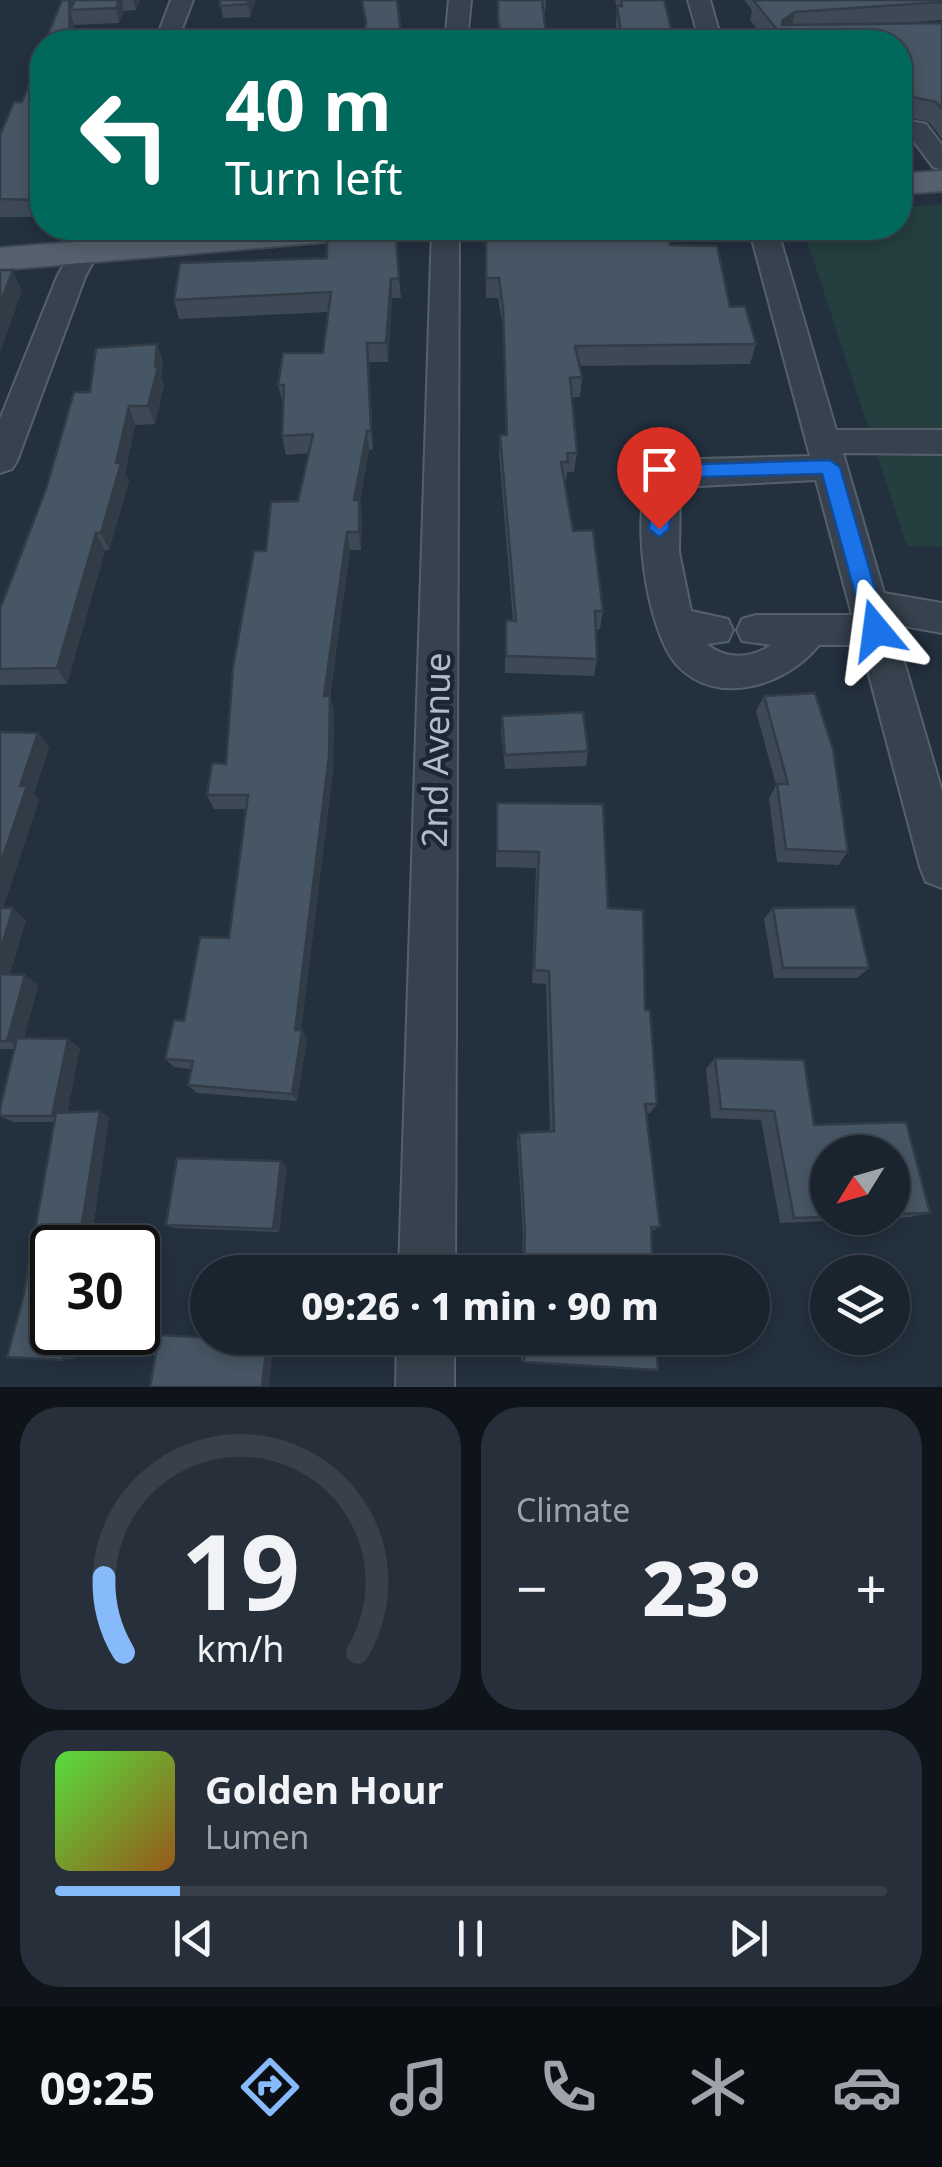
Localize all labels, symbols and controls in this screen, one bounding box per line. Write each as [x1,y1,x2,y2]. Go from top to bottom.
text: 40 m [225,56,392,152]
icon: left [60,70,190,200]
text: Turn left [225,147,402,208]
pin [617,427,702,530]
icon: arrive [632,442,687,497]
position arrow [824,578,928,682]
street label: 2nd Avenue [410,652,460,848]
north arrow [810,1135,910,1235]
map controls [810,1135,910,1355]
speed limit sign: 30 [30,1225,160,1355]
button: layers [810,1255,910,1355]
text: 09:26 · 1 min · 90 m [301,1279,659,1331]
text: Climate [516,1488,630,1531]
text: 19 [181,1499,300,1640]
text: 23° [642,1536,761,1638]
text: − [516,1550,547,1625]
text: + [856,1550,887,1625]
text: km/h [197,1624,284,1672]
text: Golden Hour [205,1763,443,1815]
text: Lumen [205,1815,309,1858]
icon: previous [166,1911,221,1966]
icon: pause [443,1911,498,1966]
icon: next [721,1911,776,1966]
icon: directions [235,2052,305,2122]
icon: music [384,2052,454,2122]
icon: phone [533,2052,603,2122]
icon: climate [683,2052,753,2122]
icon: car [832,2052,902,2122]
text: 09:25 [40,2057,155,2118]

